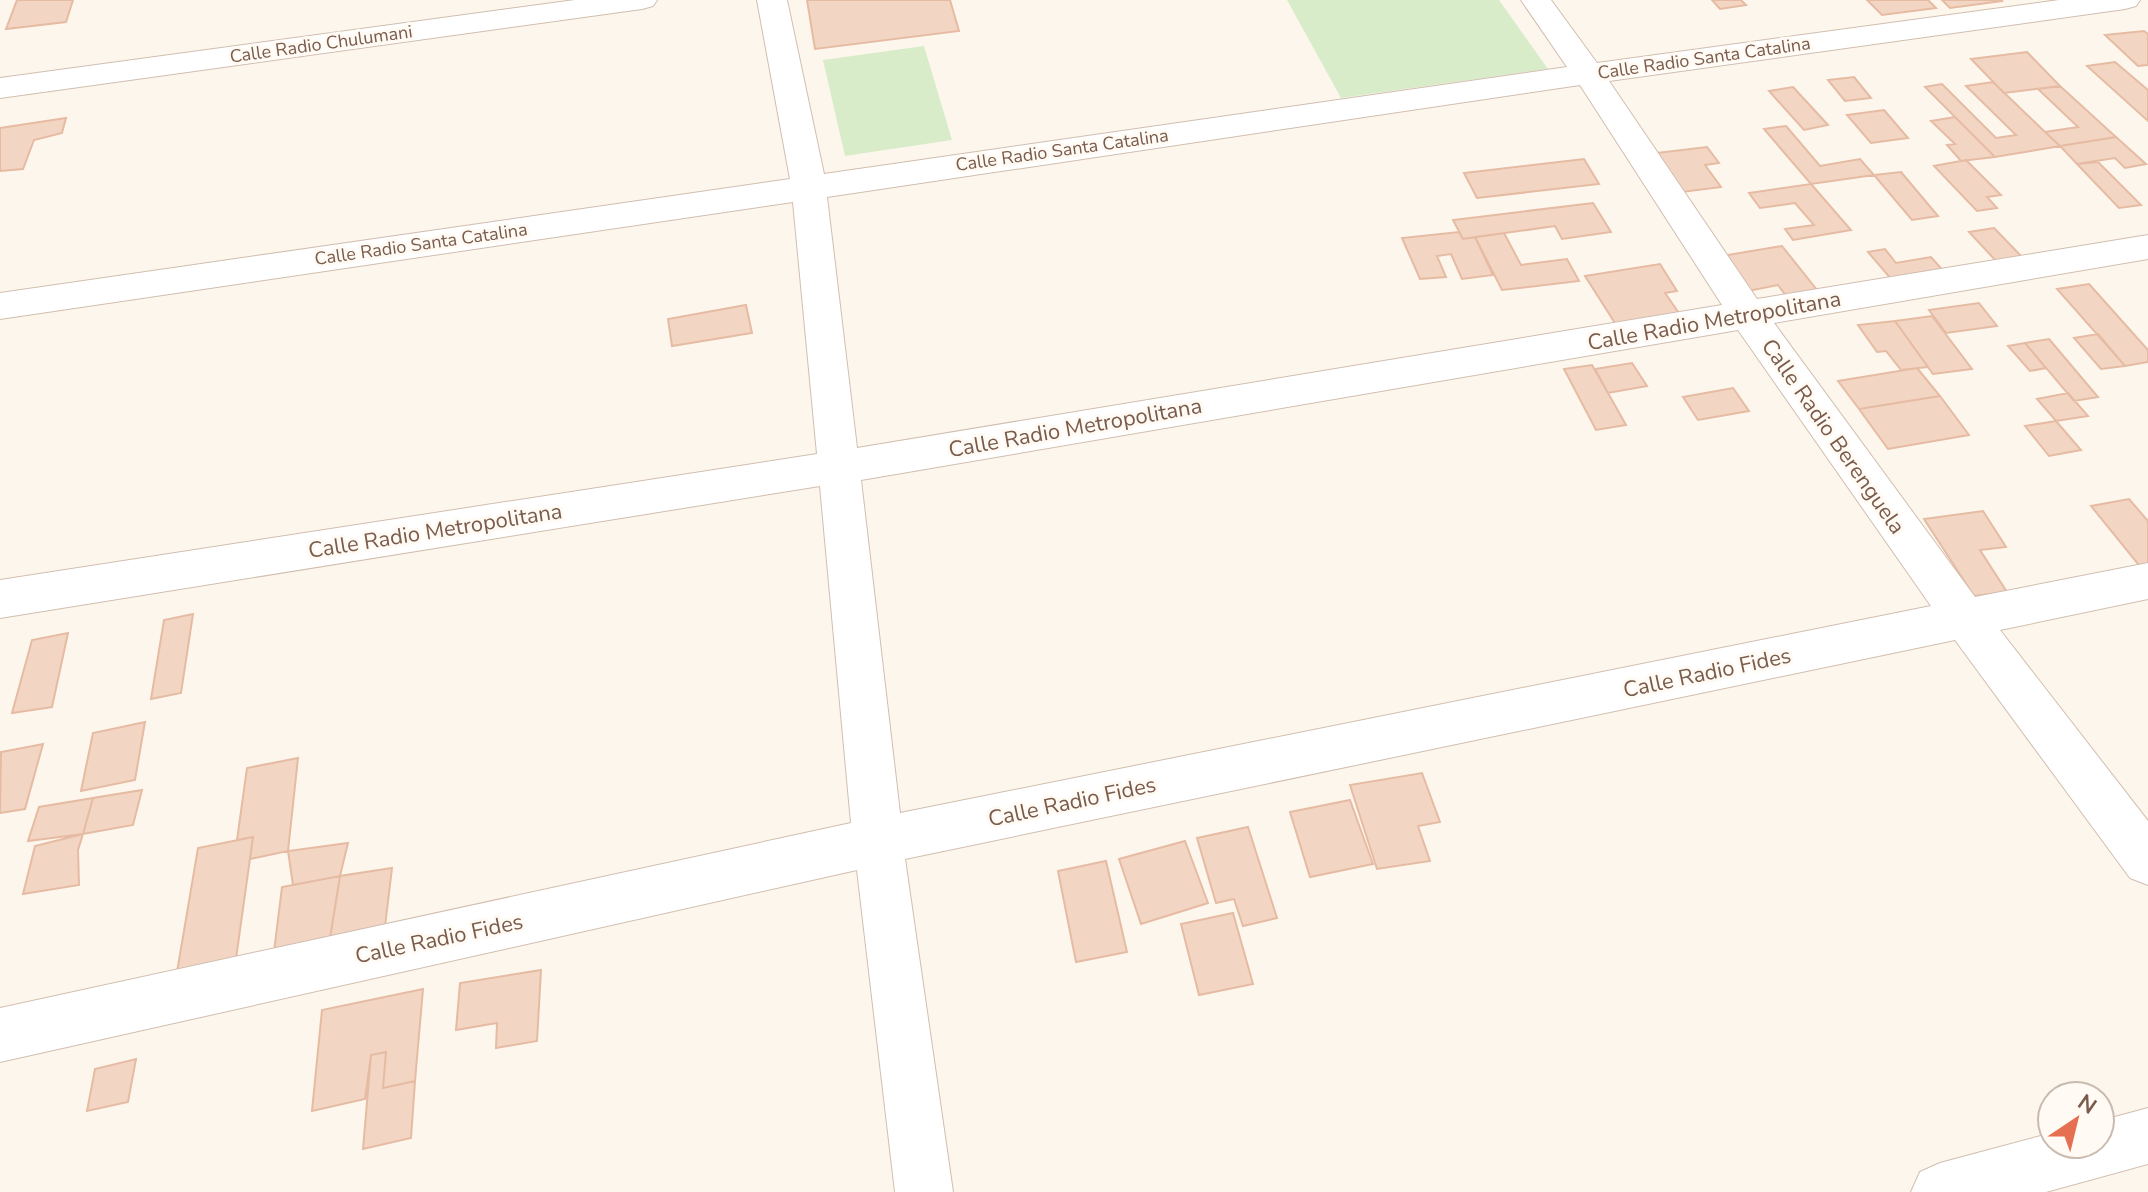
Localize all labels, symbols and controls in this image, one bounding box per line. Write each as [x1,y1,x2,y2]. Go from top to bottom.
street label: Calle Radio Chulumani [228,19,414,69]
street label: Calle Radio Santa Catalina [1596,31,1812,85]
street label: Calle Radio Santa Catalina [954,123,1170,177]
street label: Calle Radio Santa Catalina [313,217,529,271]
street label: Calle Radio Metropolitana [1585,284,1843,358]
street label: Calle Radio Berenguela [1754,333,1912,540]
street label: Calle Radio Metropolitana [946,391,1204,465]
street label: Calle Radio Metropolitana [306,496,564,566]
street label: Calle Radio Fides [1621,641,1794,705]
street label: Calle Radio Fides [986,770,1159,834]
street label: Calle Radio Fides [353,907,526,971]
north arrow [2036,1080,2116,1160]
text: N [2072,1087,2102,1121]

